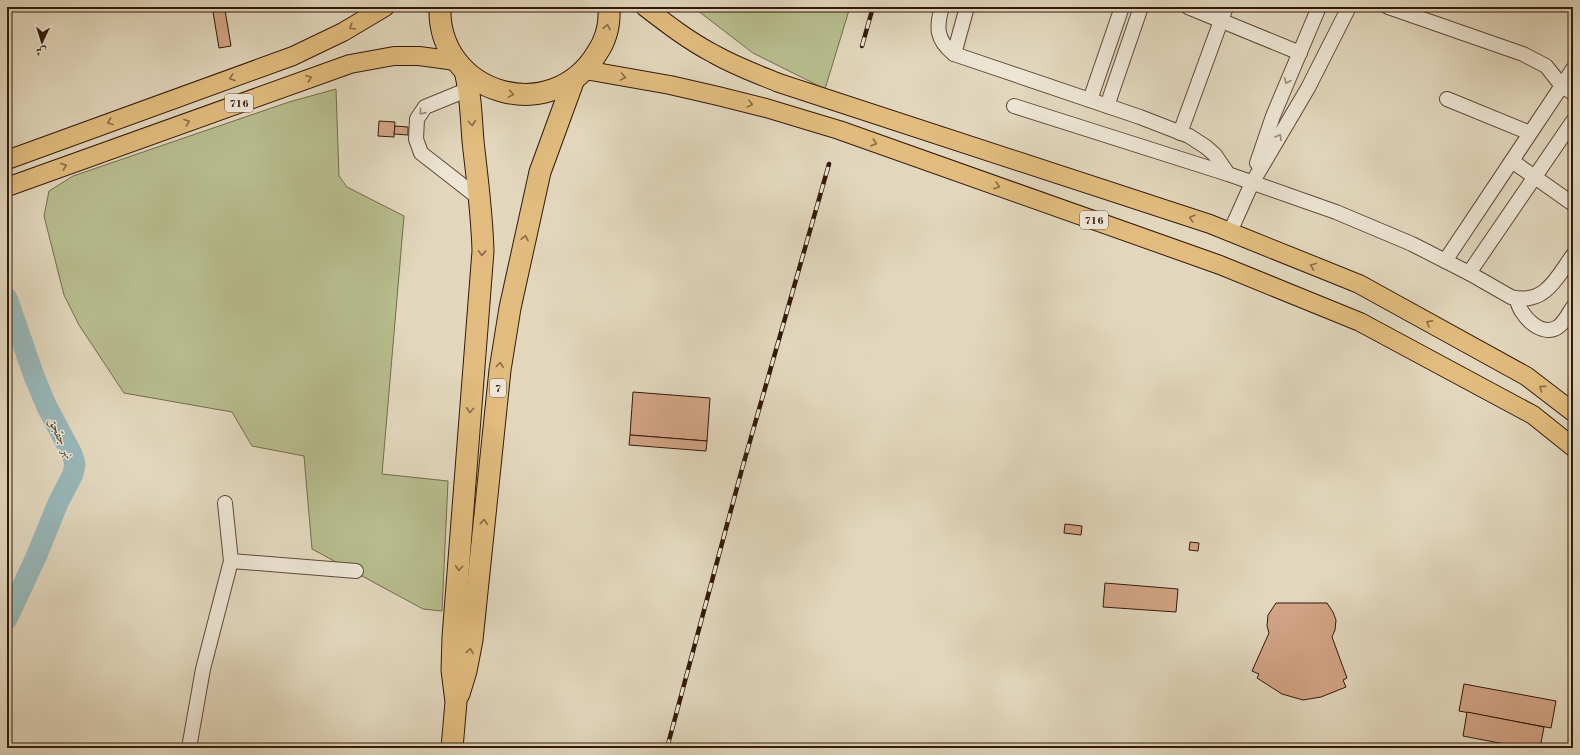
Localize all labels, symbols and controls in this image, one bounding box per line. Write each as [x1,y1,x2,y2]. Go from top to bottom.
north arrow [22,22,62,62]
one-way arrow [349,23,356,30]
one-way arrow [603,24,611,30]
text: ش [35,45,47,56]
one-way arrow [620,72,626,80]
one-way arrow [229,73,236,81]
one-way arrow [305,74,312,82]
one-way arrow [1284,78,1292,85]
one-way arrow [508,89,514,97]
road number: 716 [225,94,253,112]
one-way arrow [747,99,754,108]
one-way arrow [420,107,427,114]
one-way arrow [107,118,114,126]
one-way arrow [183,118,190,126]
one-way arrow [467,120,476,126]
one-way arrow [1274,134,1281,141]
one-way arrow [871,138,878,147]
one-way arrow [61,163,68,171]
one-way arrow [993,181,1000,190]
road number: 716 [1080,211,1108,229]
one-way arrow [1189,214,1196,223]
one-way arrow [521,234,529,241]
one-way arrow [478,250,486,256]
one-way arrow [1310,262,1317,270]
one-way arrow [1426,320,1434,328]
one-way arrow [495,362,504,368]
road number: 7 [490,379,506,397]
one-way arrow [1539,386,1546,393]
one-way arrow [466,407,475,413]
water label: نهر جقجق [44,416,76,462]
one-way arrow [479,519,488,525]
one-way arrow [454,565,463,571]
one-way arrow [465,648,474,655]

